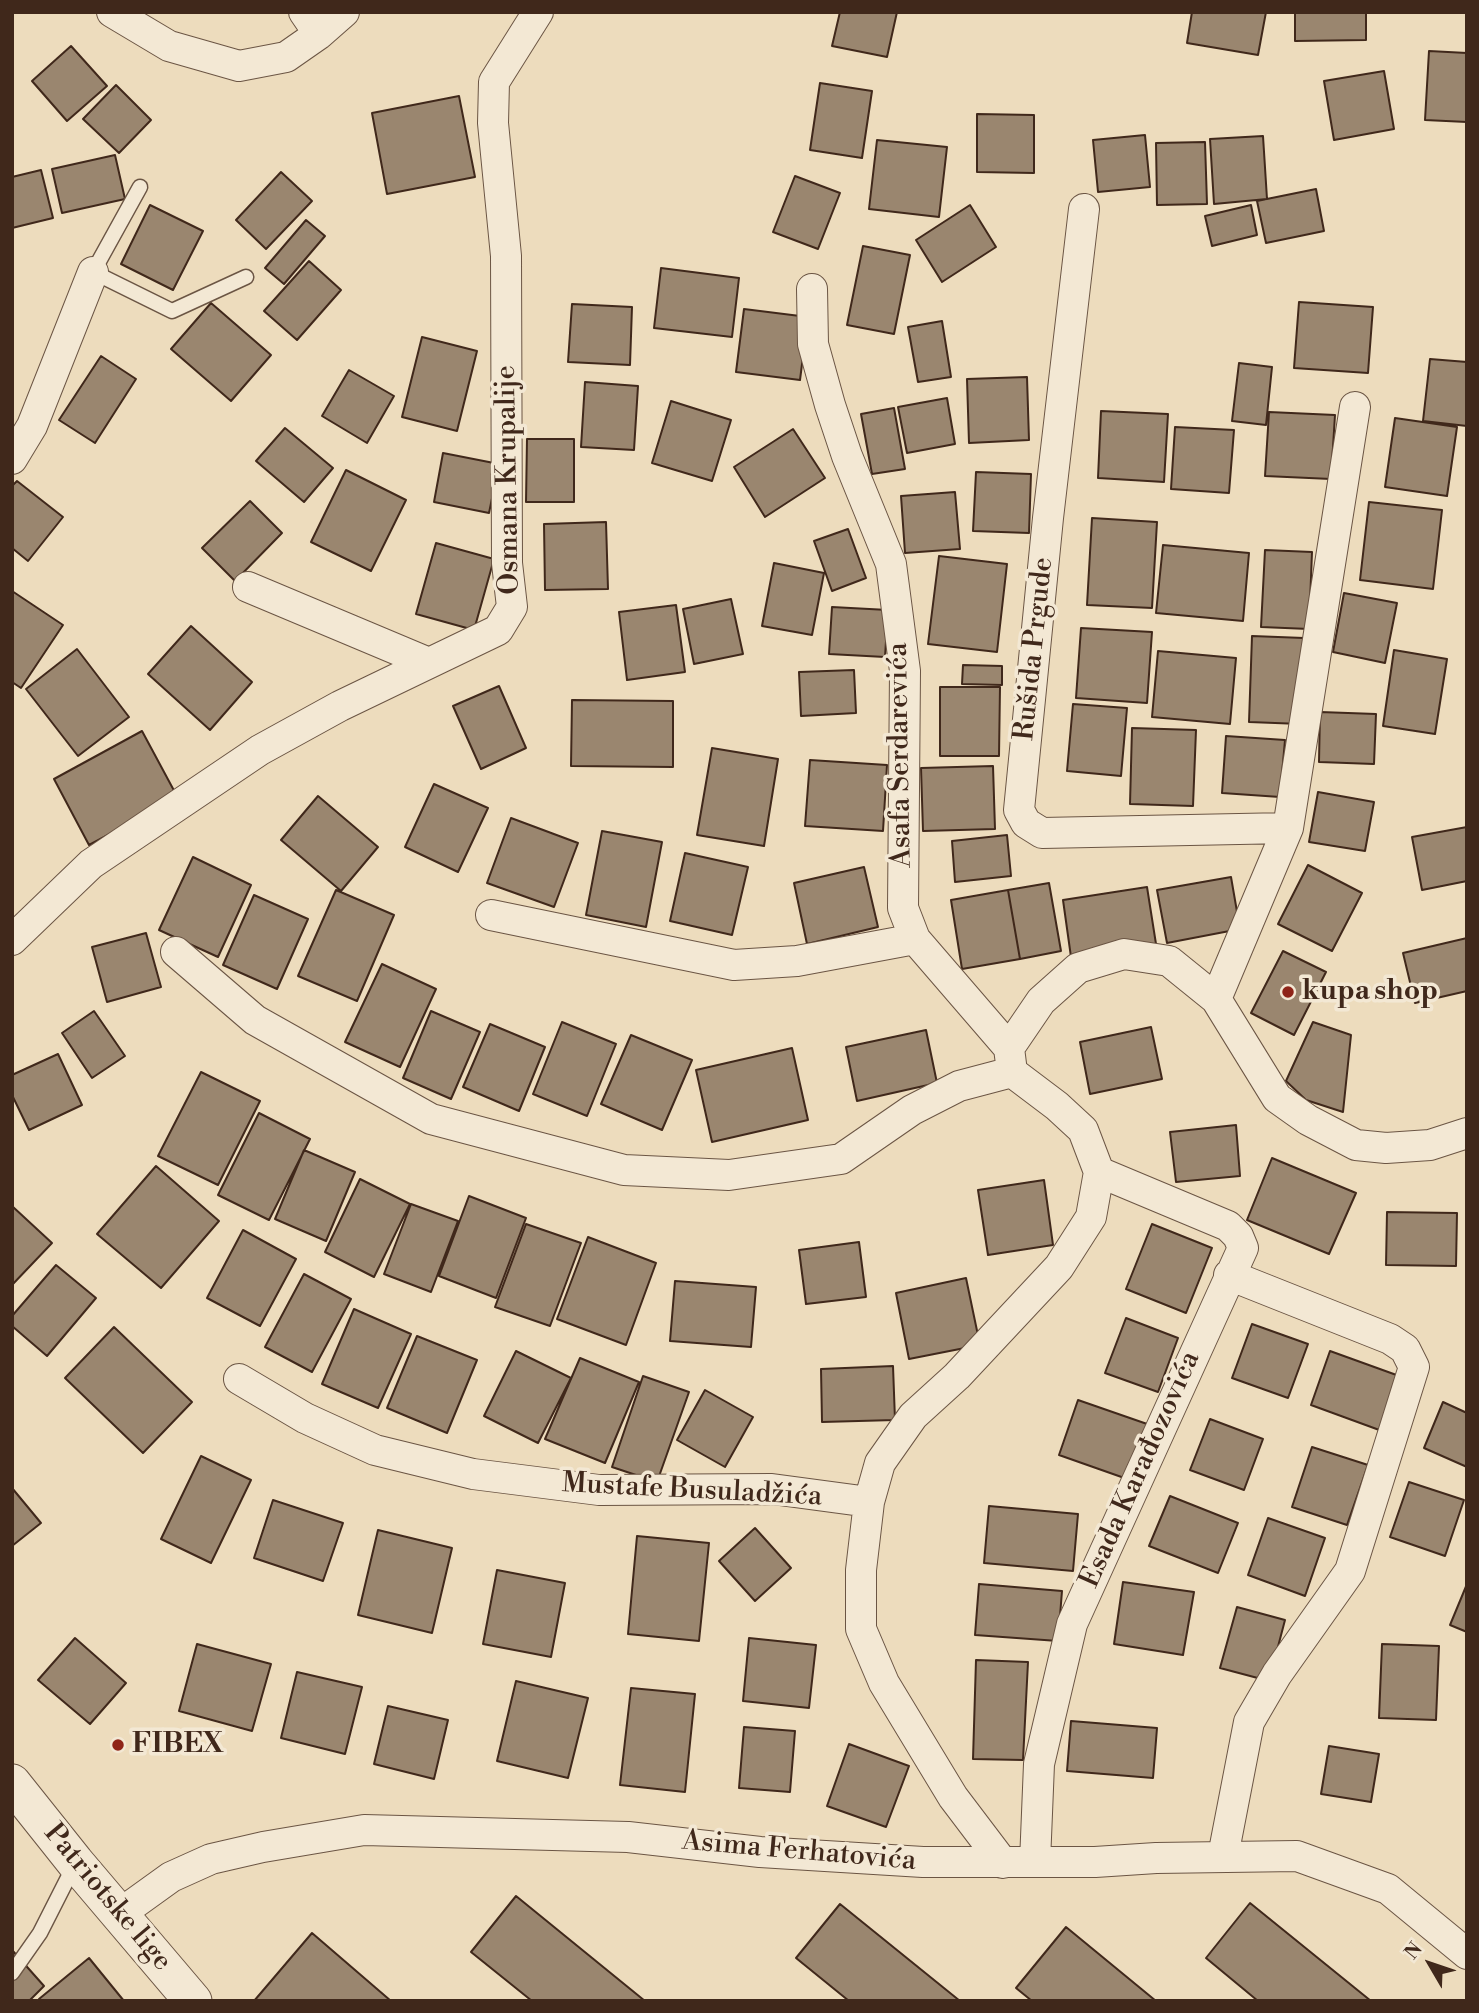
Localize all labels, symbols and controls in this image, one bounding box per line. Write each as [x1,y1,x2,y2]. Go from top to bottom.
street label: Osmana Krupalije [490,365,528,595]
street label: Rušida Prgude [1009,556,1061,742]
street label: Asafa Serdarevića [882,642,920,868]
place label: kupa shop [1302,975,1438,1009]
marker: kupa shop [1280,984,1296,1000]
street label: Esada Karađozovića [1074,1347,1208,1593]
street label: Mustafe Busuladžića [561,1467,823,1515]
place label: FIBEX [132,1728,223,1762]
marker: FIBEX [110,1737,126,1753]
street label: Patriotske lige [36,1818,178,1978]
street label: Asima Ferhatovića [681,1825,917,1879]
north arrow [1395,1929,1465,1999]
text: N [1400,1937,1428,1964]

